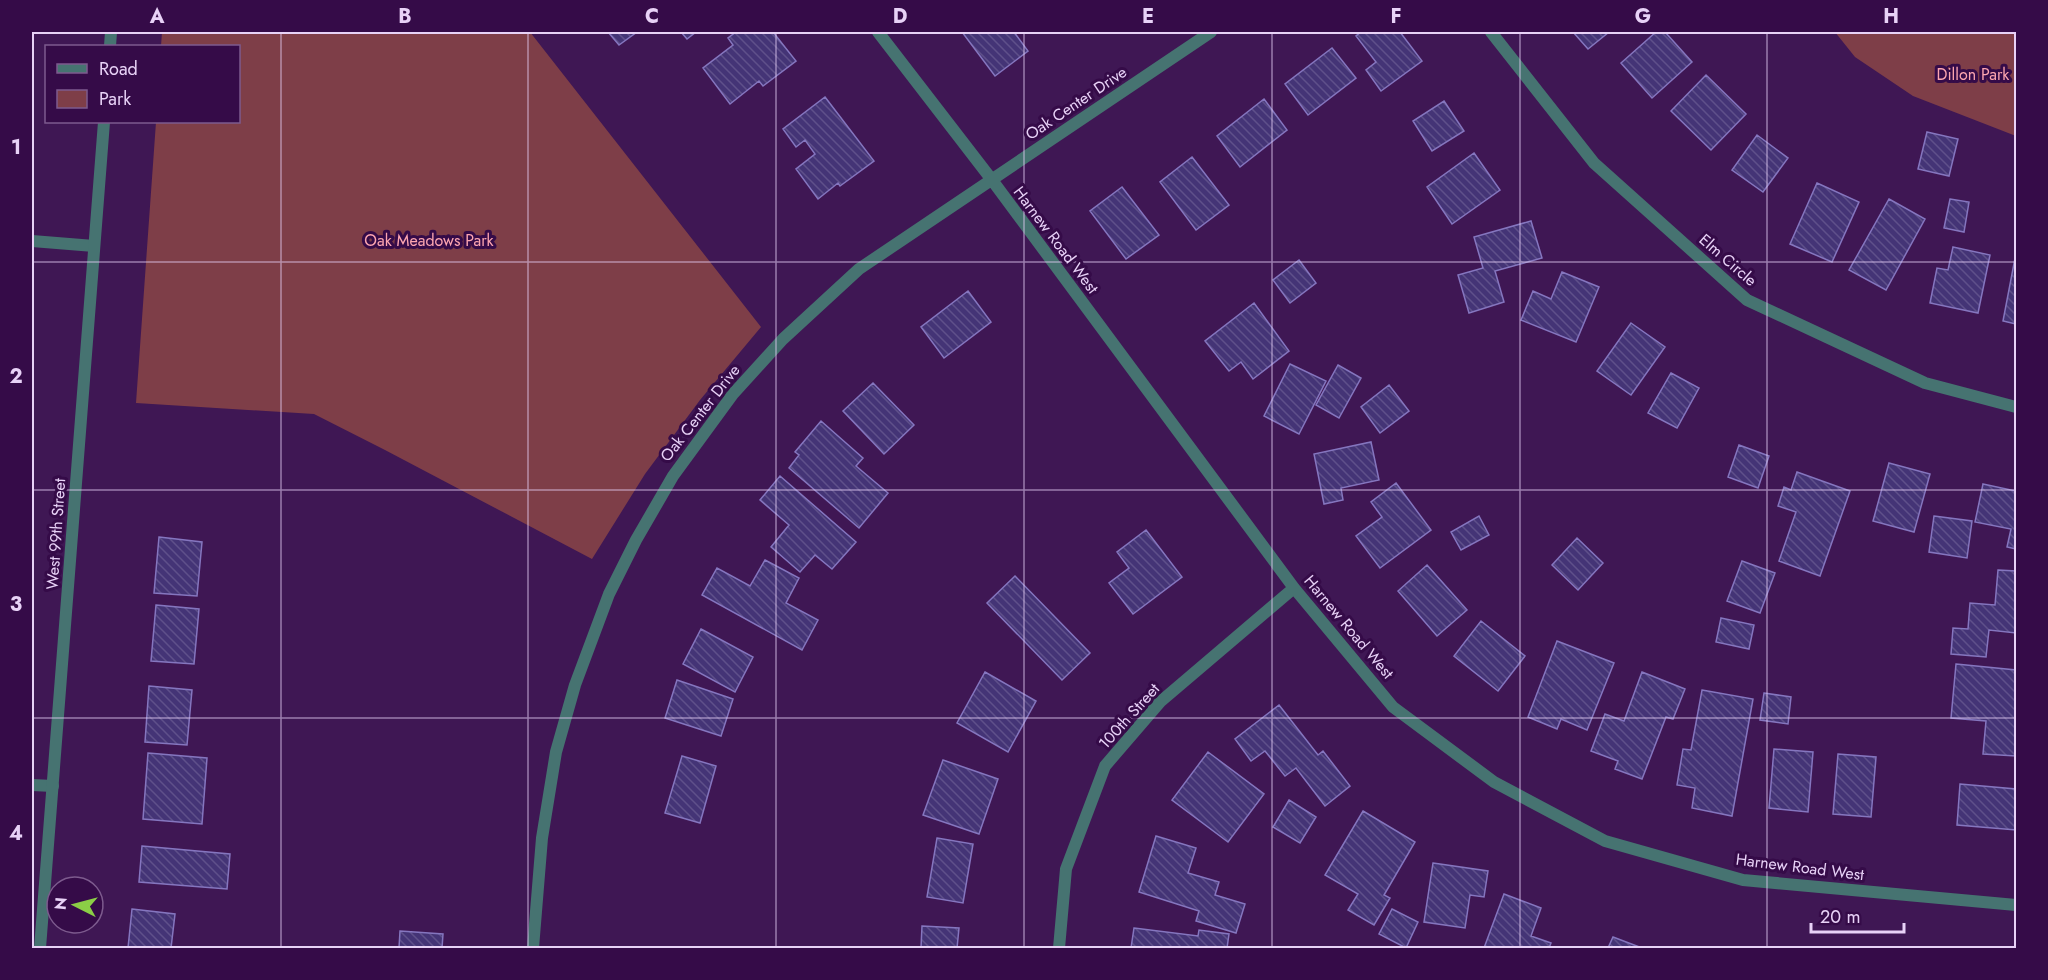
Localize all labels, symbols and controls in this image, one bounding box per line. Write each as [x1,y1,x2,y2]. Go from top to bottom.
text: A [149,2,165,31]
text: B [398,2,412,31]
text: C [645,2,659,31]
text: D [893,2,907,31]
text: E [1142,2,1154,31]
text: F [1390,2,1402,31]
text: G [1635,2,1651,31]
text: H [1883,2,1899,31]
legend [45,45,240,123]
text: Road [99,56,138,82]
street label: Oak Center Drive [1021,61,1131,145]
park label: Dillon Park [1937,63,2010,86]
text: Park [99,86,131,112]
text: 1 [11,133,21,162]
street label: Harnew Road West [1008,182,1104,299]
street label: Elm Circle [1694,228,1762,292]
park label: Oak Meadows Park [364,229,495,252]
street label: Oak Center Drive [655,360,745,466]
text: 2 [9,362,23,391]
street label: West 99th Street [41,477,71,590]
street label: Harnew Road West [1299,570,1399,684]
text: 3 [10,590,22,619]
street label: 100th Street [1093,678,1165,754]
text: 4 [9,819,23,848]
street label: Harnew Road West [1735,848,1866,886]
north arrow [45,875,105,935]
text: N [48,896,73,911]
scale bar [1811,896,1904,934]
text: 20 m [1820,904,1860,930]

